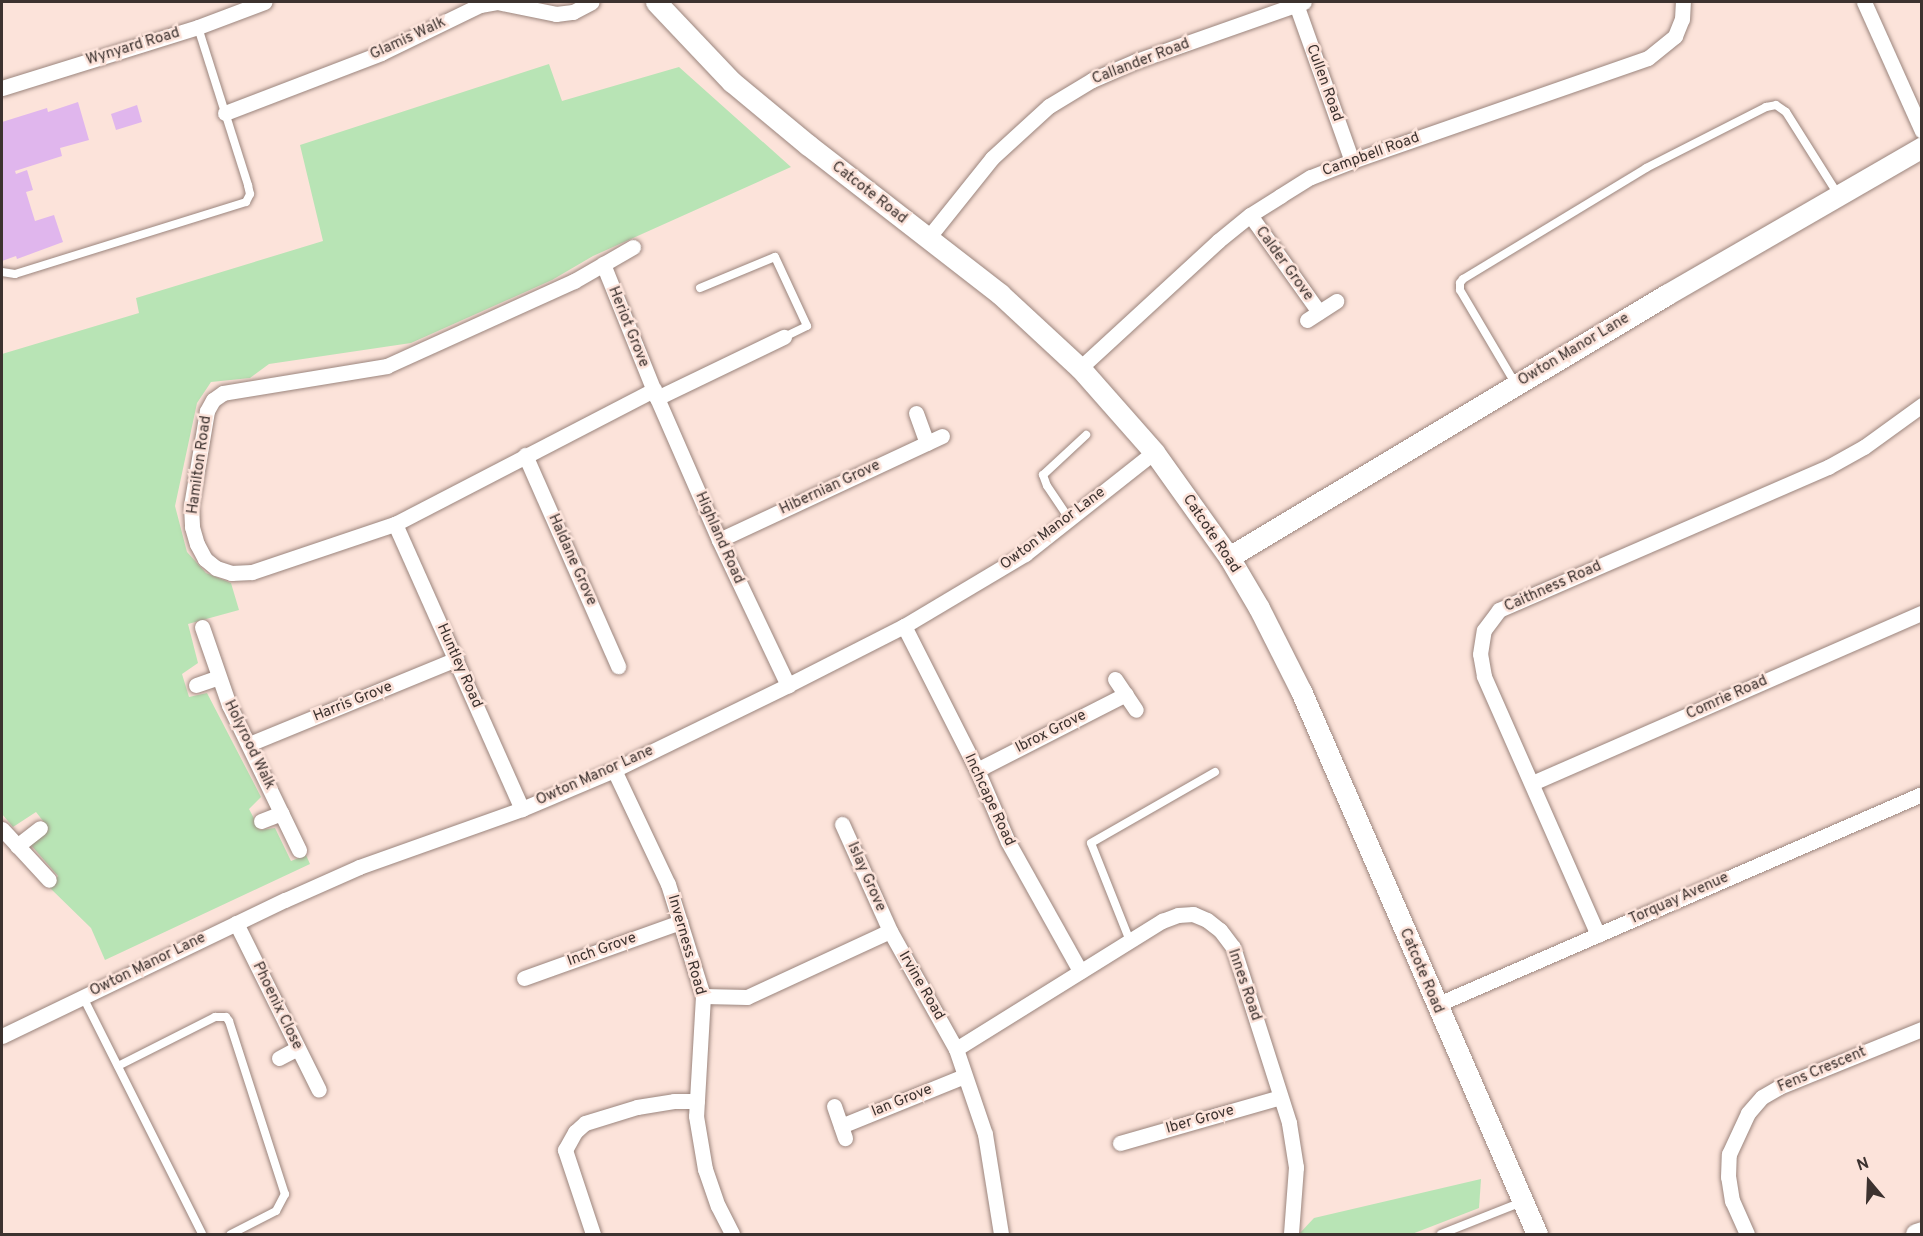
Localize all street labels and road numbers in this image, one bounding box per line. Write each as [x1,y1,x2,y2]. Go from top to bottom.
street label: Glamis Walk [367,14,449,64]
street label: Wynyard Road [84,24,182,70]
street label: Callander Road [1090,35,1192,89]
street label: Cullen Road [1302,42,1346,124]
street label: Campbell Road [1320,129,1422,181]
street label: Catcote Road [828,158,910,228]
street label: Calder Grove [1251,223,1317,305]
street label: Heriot Grove [604,284,652,370]
street label: Owton Manor Lane [1515,310,1633,390]
street label: Hamilton Road [184,415,216,515]
street label: Hibernian Grove [777,457,883,519]
street label: Owton Manor Lane [997,484,1109,574]
street label: Highland Road [691,489,747,587]
street label: Catcote Road [1178,491,1244,577]
street label: Haldane Grove [544,511,600,609]
street label: Caithness Road [1502,558,1604,616]
street label: Huntley Road [432,621,486,711]
street label: Comrie Road [1684,672,1770,724]
street label: Harris Grove [311,678,395,726]
street label: Holyrood Walk [220,697,278,793]
street label: Ibrox Grove [1013,706,1089,758]
street label: Owton Manor Lane [533,742,657,810]
street label: Inchcape Road [960,751,1018,849]
street label: Islay Grove [843,840,889,914]
street label: Torquay Avenue [1626,869,1732,929]
street label: Inverness Road [663,893,709,997]
street label: Catcote Road [1395,926,1447,1016]
street label: Owton Manor Lane [87,929,209,1001]
street label: Inch Grove [565,929,639,971]
street label: Innes Road [1223,947,1265,1023]
street label: Irvine Road [894,948,948,1024]
street label: Phoenix Close [248,959,306,1053]
street label: Fens Crescent [1775,1043,1869,1097]
street label: Ian Grove [869,1081,935,1121]
street label: Iber Grove [1164,1102,1236,1138]

